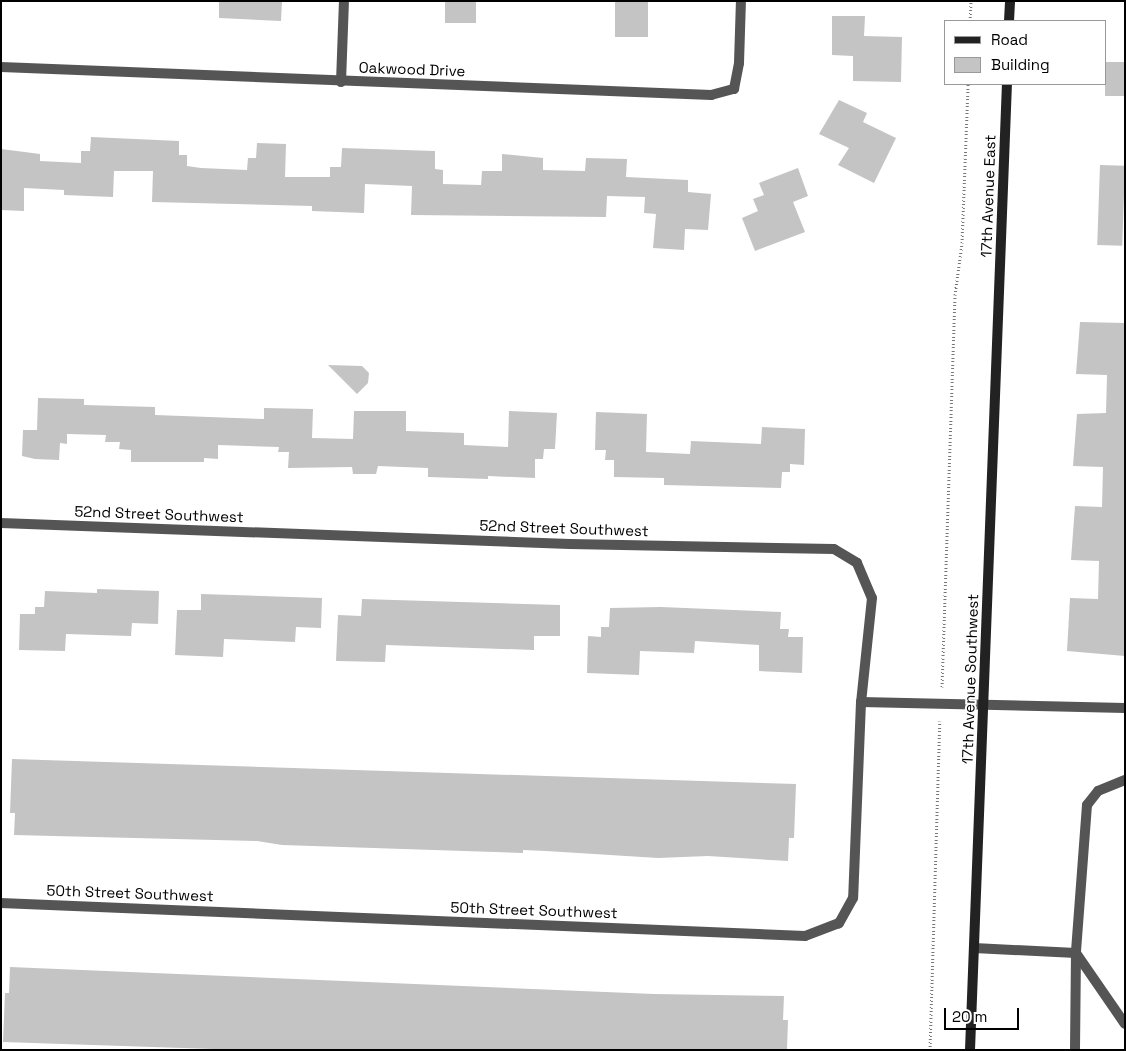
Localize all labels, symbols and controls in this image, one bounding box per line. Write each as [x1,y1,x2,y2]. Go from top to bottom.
legend [944,20,1106,85]
text: Road [991,30,1028,49]
text: Building [991,55,1050,74]
street label: Oakwood Drive [358,58,466,80]
street label: 17th Avenue East [977,134,999,258]
street label: 52nd Street Southwest [74,502,244,526]
street label: 52nd Street Southwest [479,516,649,540]
street label: 17th Avenue Southwest [958,593,982,765]
street label: 50th Street Southwest [46,881,214,905]
street label: 50th Street Southwest [450,898,618,922]
scale bar [946,998,1021,1030]
text: 20 m [952,1007,987,1026]

